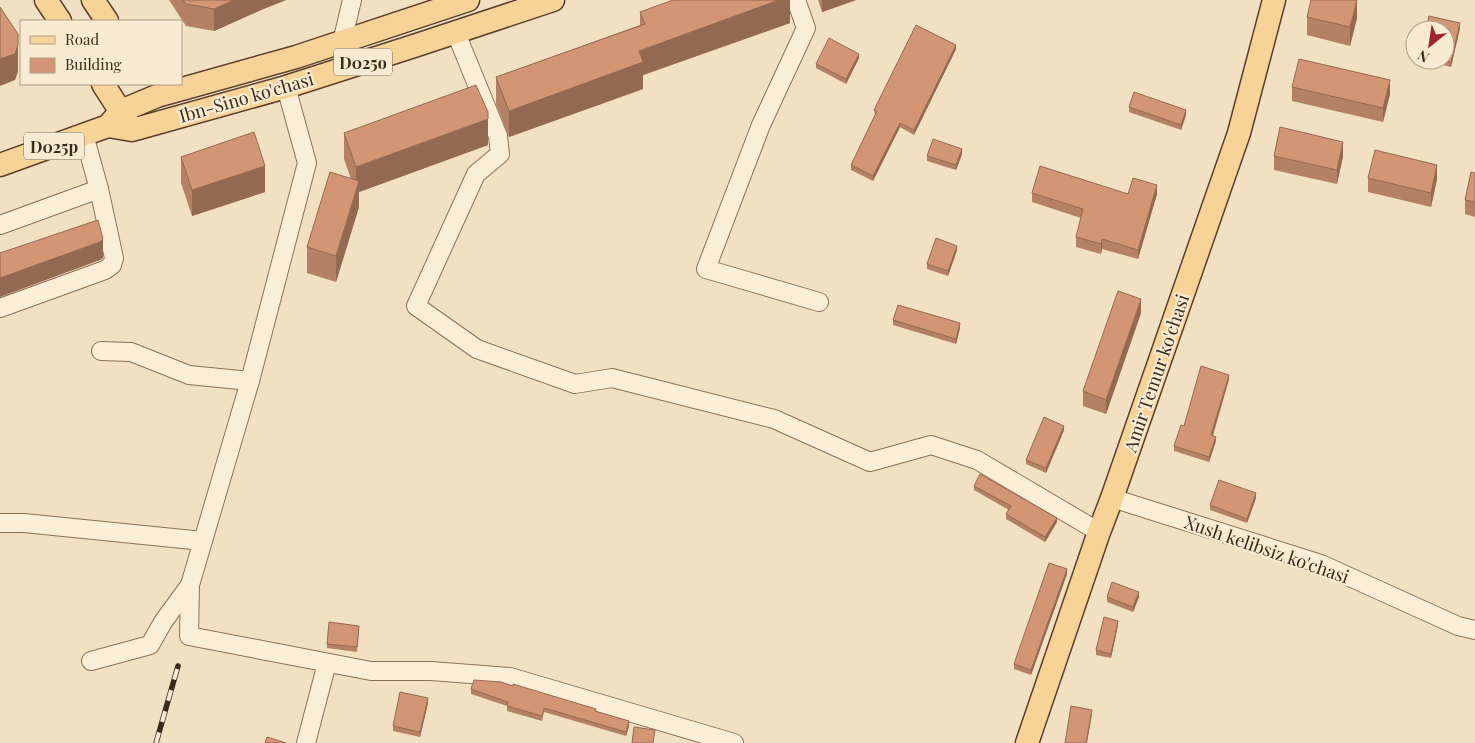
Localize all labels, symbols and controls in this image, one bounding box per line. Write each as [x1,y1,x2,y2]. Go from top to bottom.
legend [20,20,182,85]
north arrow [1405,20,1455,70]
text: Road [65,29,99,49]
text: N [1414,46,1432,67]
road number: D025o [334,48,392,76]
text: Building [65,54,122,74]
street label: Ibn-Sino ko'chasi [176,66,316,128]
road number: D025p [24,132,84,160]
street label: Amir Temur ko'chasi [1117,291,1194,456]
street label: Xush kelibsiz ko'chasi [1181,510,1353,588]

